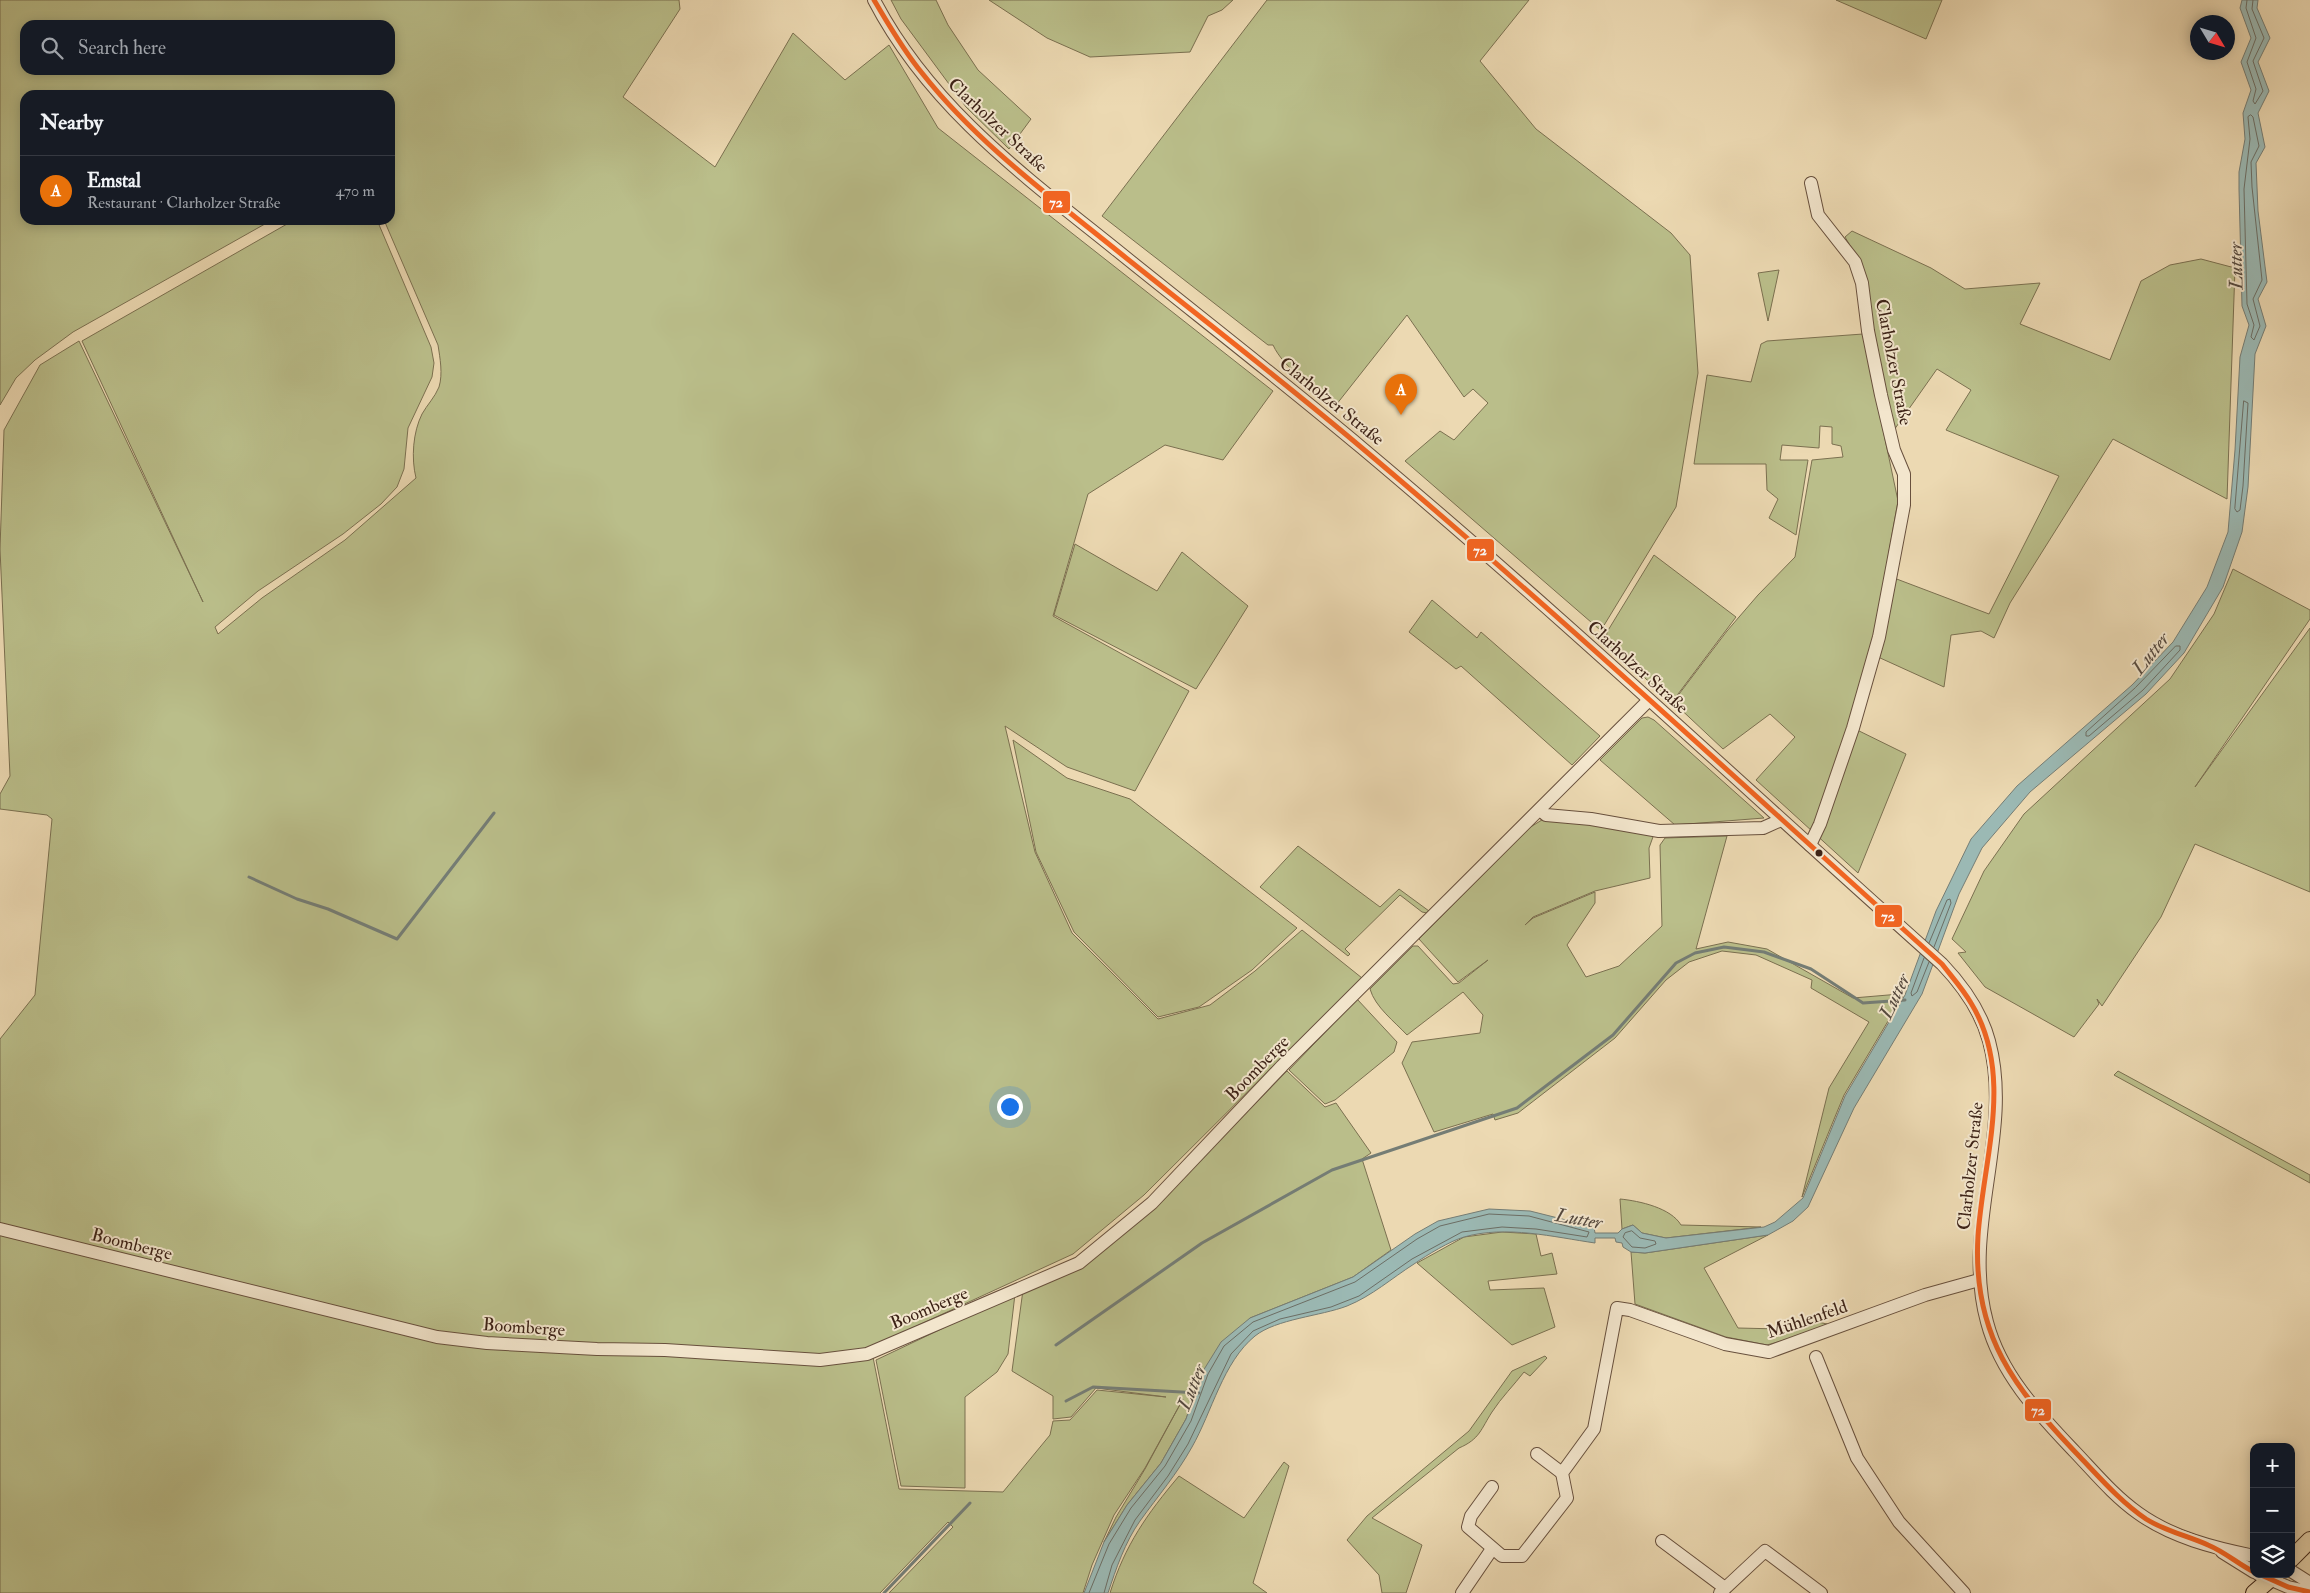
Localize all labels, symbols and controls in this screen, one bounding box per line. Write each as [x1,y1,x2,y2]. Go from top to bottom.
north arrow [2190,15,2235,60]
search box [20,20,395,75]
icon: search [38,34,66,62]
text: Search here [78,36,166,60]
street label: Clarholzer Straße [943,73,1053,178]
text: Nearby [40,109,103,136]
text: Emstal [87,169,141,193]
text: A [51,181,61,201]
text: 470 m [335,181,375,201]
line badge: 72 [1042,190,1071,214]
text: Restaurant · Clarholzer Straße [87,193,280,213]
text: 72 [1049,194,1063,211]
water label: Lutter [2224,241,2248,291]
street label: Clarholzer Straße [1870,297,1917,428]
street label: Clarholzer Straße [1275,352,1389,451]
pin: A [1385,374,1417,415]
line badge: 72 [1466,538,1495,562]
text: 72 [1473,542,1487,559]
street label: Clarholzer Straße [1582,616,1693,719]
water label: Lutter [2126,627,2176,680]
unlabelled marker [1814,848,1824,858]
line badge: 72 [1874,904,1903,928]
text: 72 [1881,908,1895,925]
water label: Lutter [1874,969,1916,1024]
street label: Boomberge [1220,1030,1295,1106]
your location [997,1094,1023,1120]
street label: Clarholzer Straße [1952,1101,1989,1231]
water label: Lutter [1553,1203,1605,1235]
street label: Boomberge [89,1223,175,1266]
street label: Boomberge [887,1282,972,1335]
street label: Mühlenfeld [1764,1295,1851,1344]
street label: Boomberge [482,1313,566,1342]
water label: Lutter [1172,1360,1212,1415]
line badge: 72 [2024,1398,2052,1422]
text: 72 [2031,1402,2045,1419]
map controls [2250,1443,2295,1578]
button: + [2250,1443,2295,1488]
button: − [2250,1488,2295,1533]
button: layers [2250,1533,2295,1578]

